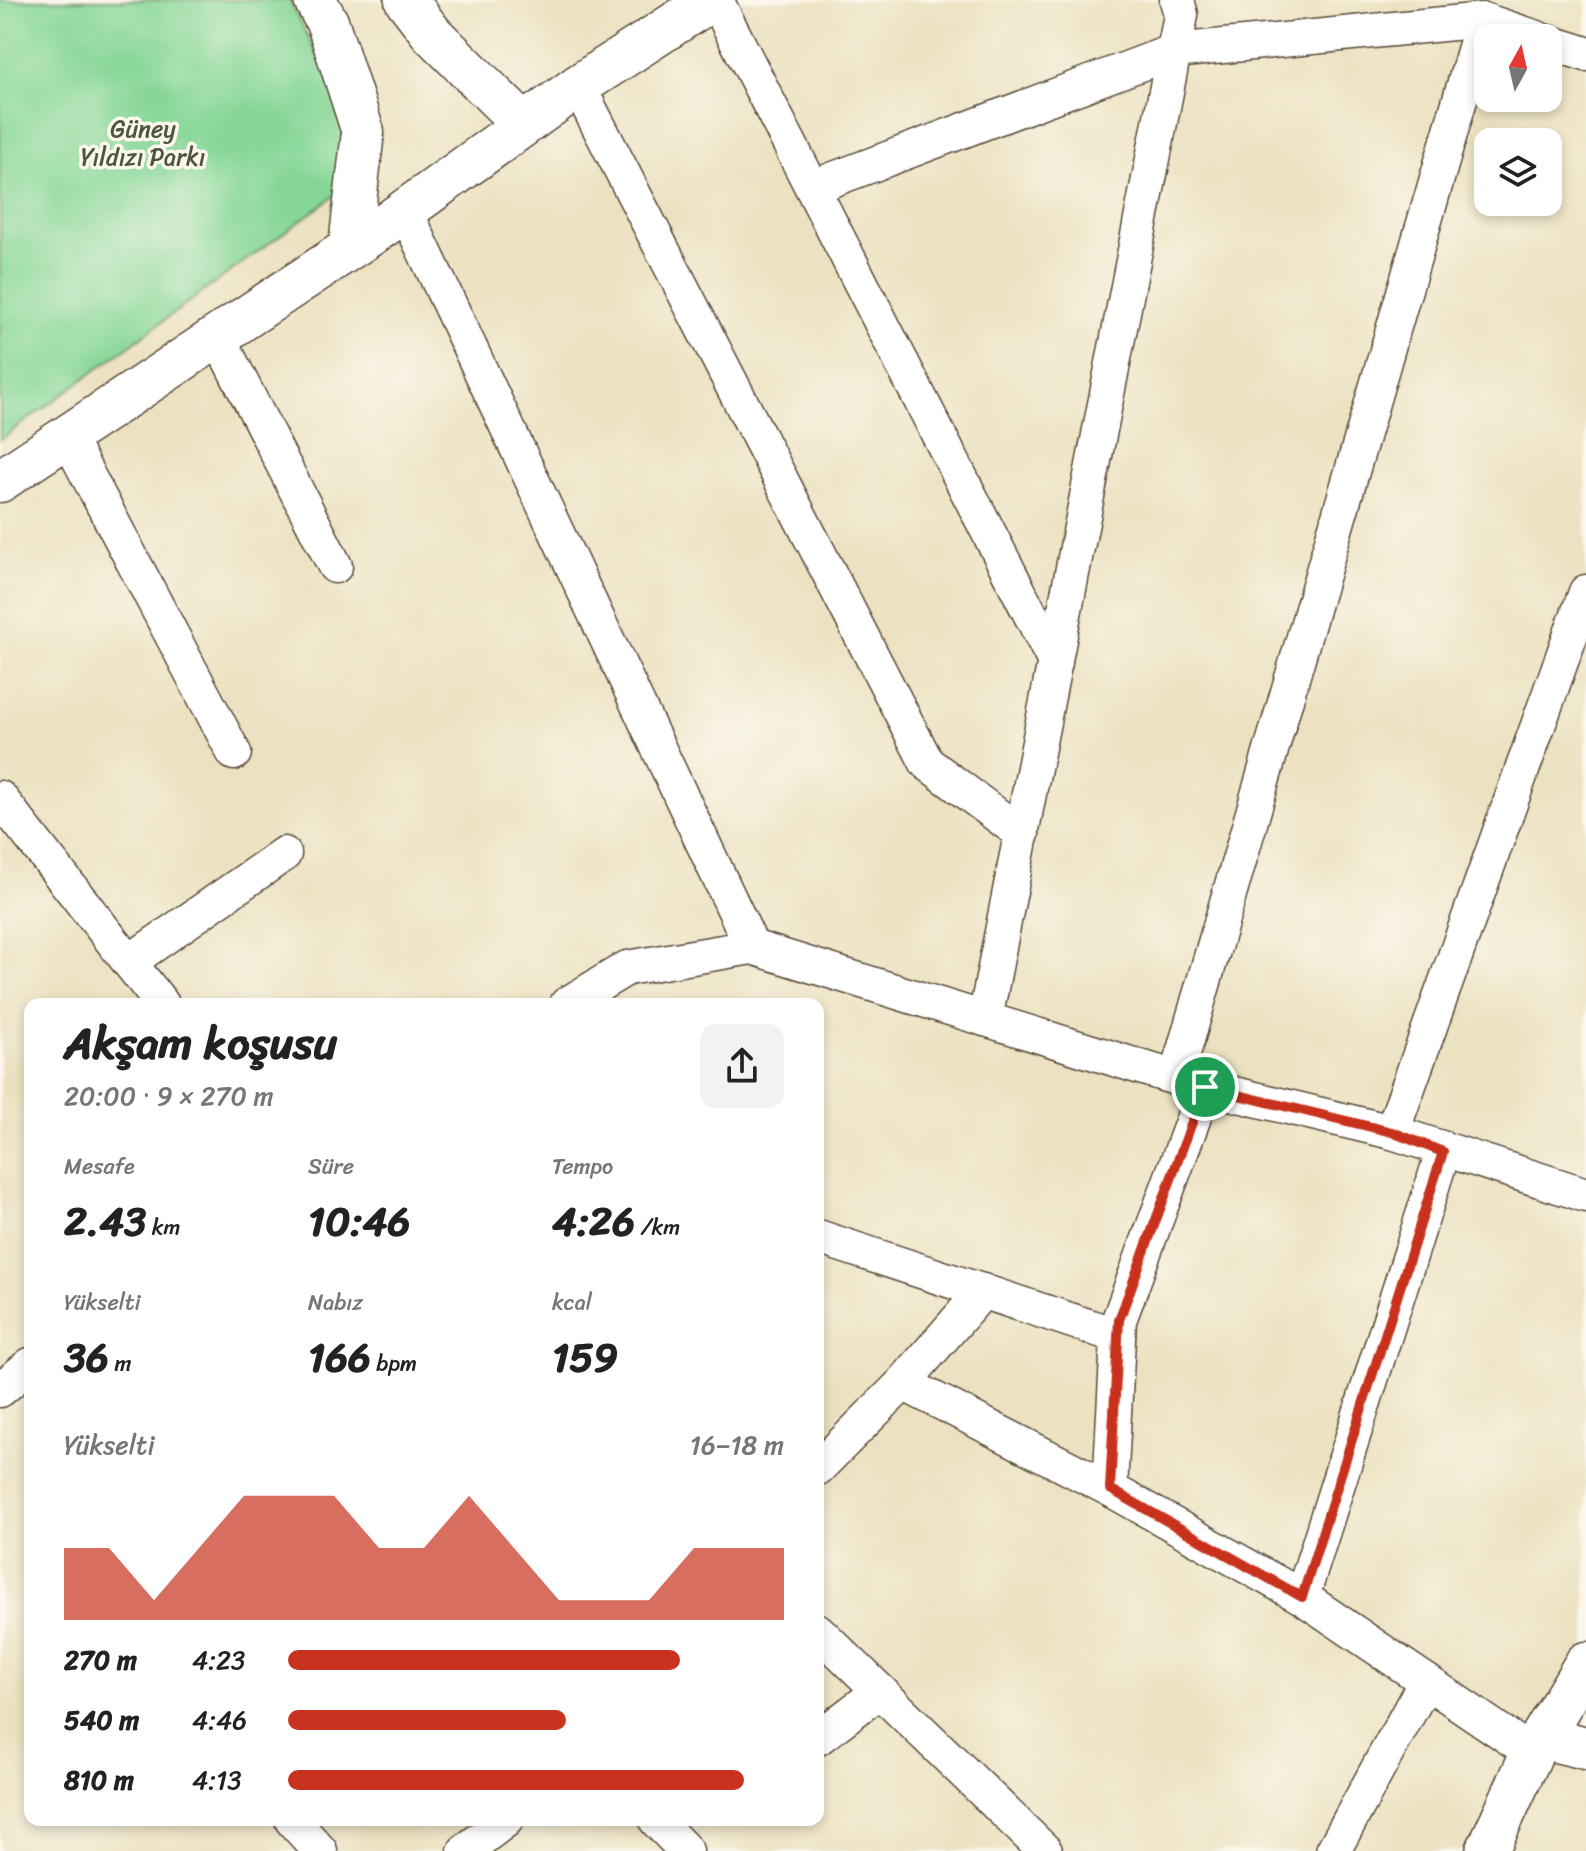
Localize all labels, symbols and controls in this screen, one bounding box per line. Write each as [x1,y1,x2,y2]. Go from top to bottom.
north arrow [1474,24,1562,112]
map controls [1474,24,1562,216]
park label: Güney Yıldızı Parkı [81,108,205,178]
button: layers [1474,128,1562,216]
text: Akşam koşusu [64,1004,337,1082]
button: share [700,1024,784,1108]
pin [1171,1053,1239,1121]
icon: arrive [1183,1065,1227,1109]
text: 20:00 · 9 × 270 m [64,1073,274,1119]
text: Mesafe [64,1147,135,1186]
text: Süre [308,1147,354,1186]
text: Tempo [552,1147,613,1186]
text: 2.43 [64,1186,146,1257]
text: 10:46 [308,1186,410,1257]
text: 4:26 [552,1186,635,1257]
text: km [146,1208,180,1247]
text: /km [635,1208,680,1247]
text: Yükselti [64,1283,141,1322]
text: Nabız [308,1283,363,1322]
text: kcal [552,1283,592,1322]
text: 36 [64,1322,109,1393]
text: 166 [308,1322,371,1393]
text: 159 [552,1322,618,1393]
text: m [109,1344,131,1383]
text: bpm [371,1344,417,1383]
text: Yükselti [64,1422,155,1468]
text: 16–18 m [690,1422,784,1468]
text: 270 m [64,1637,137,1683]
text: 4:23 [192,1637,245,1683]
text: 540 m [64,1697,139,1743]
text: 4:46 [192,1697,247,1743]
text: 810 m [64,1757,134,1803]
text: 4:13 [192,1757,242,1803]

